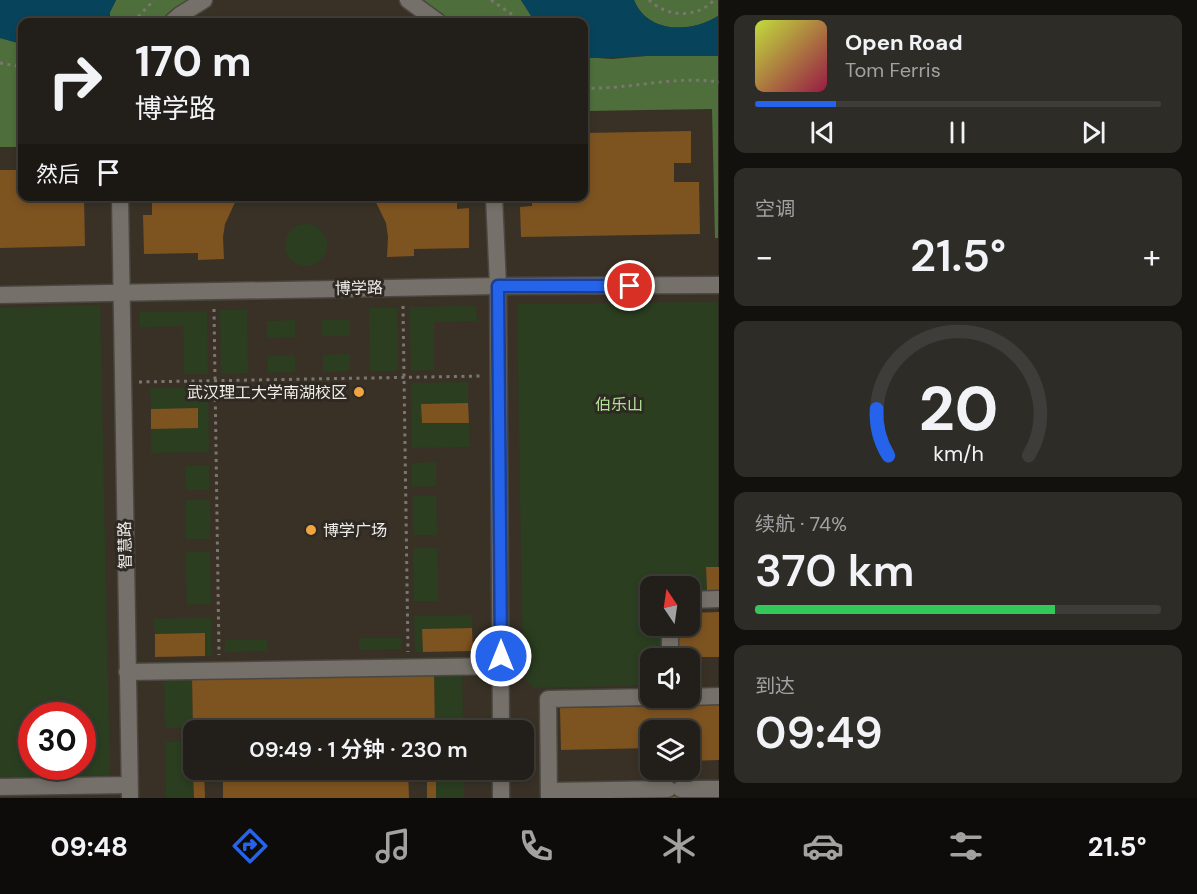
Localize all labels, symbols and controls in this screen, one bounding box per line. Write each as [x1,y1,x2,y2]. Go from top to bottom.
text: Open Road [845,28,963,57]
text: 170 m [135,34,252,89]
icon: right [36,42,114,120]
text: Tom Ferris [845,57,941,83]
text: 博学路 [135,91,216,126]
icon: previous [806,116,839,149]
icon: pause [941,116,974,149]
icon: next [1077,116,1110,149]
icon: arrive [92,156,125,189]
text: 然后 [36,160,80,189]
text: 空调 [755,196,795,222]
text: 21.5° [910,226,1006,285]
text: − [755,235,773,278]
text: + [1143,235,1161,278]
pin [604,260,655,311]
icon: arrive [613,269,646,302]
street label: 博学路 [335,277,383,299]
text: 20 [918,368,998,449]
place label: 武汉理工大学南湖校区 [187,382,347,403]
marker: 武汉理工大学南湖校区 [352,385,366,399]
park label: 伯乐山 [595,394,643,415]
text: km/h [933,440,983,468]
text: 续航 · 74% [755,511,847,537]
place label: 博学广场 [323,520,387,541]
street label: 智慧路 [114,521,136,569]
marker: 博学广场 [304,523,318,537]
text: 370 km [755,541,914,600]
north arrow [640,576,700,636]
map controls [640,576,700,780]
position arrow [469,624,533,688]
button: sound [640,648,700,708]
text: 到达 [755,673,795,699]
speed limit sign: 30 [18,702,96,780]
text: 09:49 [755,703,883,762]
button: layers [640,720,700,780]
text: 09:49 · 1 分钟 · 230 m [249,735,468,764]
icon: directions [229,825,271,867]
icon: music [372,825,414,867]
icon: phone [515,825,557,867]
icon: climate [658,825,700,867]
icon: car [802,825,844,867]
icon: filters [945,825,987,867]
text: 09:48 [51,829,128,864]
text: 21.5° [1088,829,1146,864]

